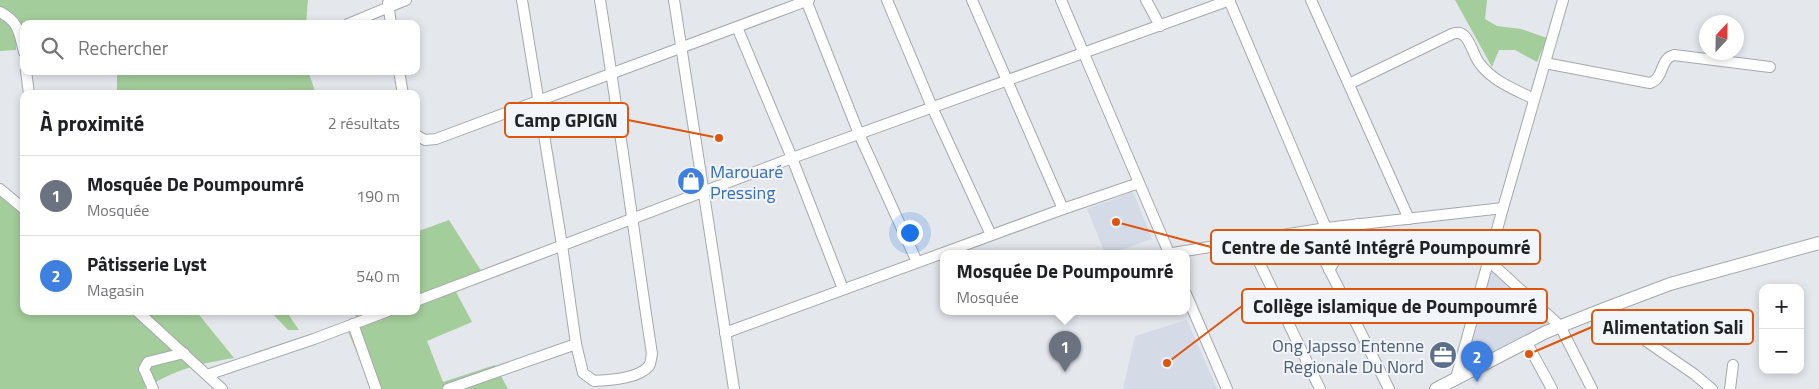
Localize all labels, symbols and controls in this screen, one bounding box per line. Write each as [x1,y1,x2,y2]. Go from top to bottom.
north arrow [1699,15,1744,60]
search box [20,20,420,75]
text: Rechercher [78,33,168,62]
icon: search [38,34,66,62]
callout: Camp GPIGN [505,103,628,137]
text: Camp GPIGN [514,105,618,134]
text: À proximité [40,107,144,139]
text: 2 résultats [328,111,400,135]
place label: Marouaré Pressing [710,158,783,206]
shop icon: Marouaré Pressing [676,166,706,196]
text: Mosquée De Poumpoumré [87,169,304,198]
text: 1 [52,184,60,208]
text: 190 m [356,184,400,208]
text: Mosquée [87,198,149,222]
your location [897,220,923,246]
callout: Centre de Santé Intégré Poumpoumré [1211,230,1540,264]
text: Centre de Santé Intégré Poumpoumré [1222,232,1531,261]
text: Pâtisserie Lyst [87,249,207,278]
popup [940,250,1190,315]
text: Mosquée De Poumpoumré [956,256,1174,285]
text: 2 [52,264,60,288]
text: 540 m [356,264,400,288]
text: Magasin [87,278,144,302]
map controls [1759,284,1804,374]
button: + [1759,284,1804,329]
text: Mosquée [956,285,1019,309]
callout: Collège islamique de Poumpoumré [1242,289,1547,323]
text: Collège islamique de Poumpoumré [1253,291,1537,320]
callout: Alimentation Sali [1592,310,1753,344]
text: Alimentation Sali [1603,312,1743,341]
button: − [1759,329,1804,374]
pin: 1 [1049,331,1081,372]
place label: Ong Japsso Entenne Regionale Du Nord [1272,332,1424,380]
office icon: Ong Japsso Entenne Regionale Du Nord [1428,340,1458,370]
pin: 2 [1461,341,1493,382]

